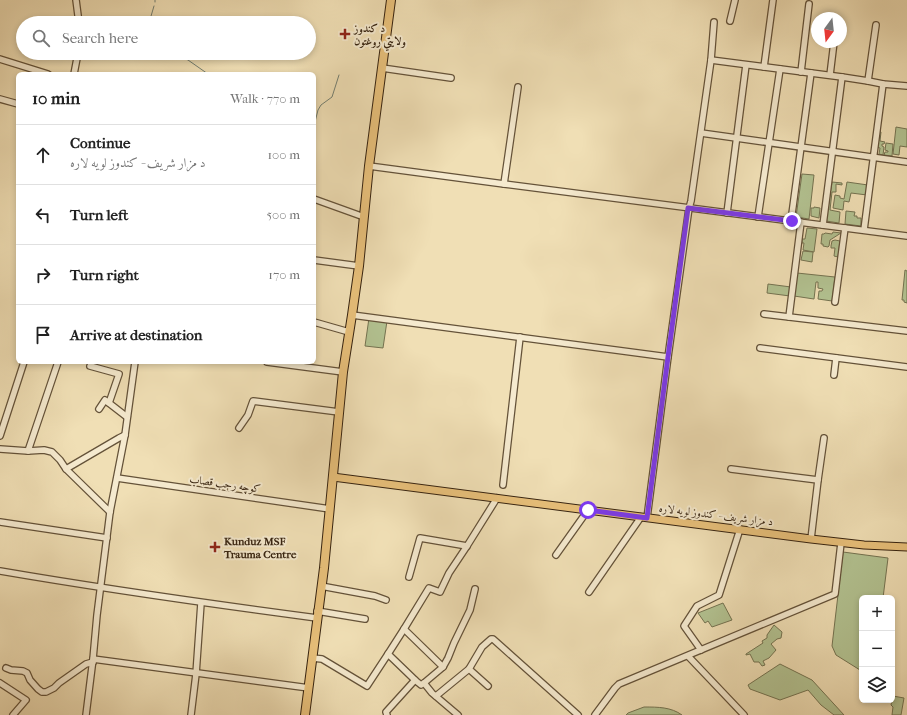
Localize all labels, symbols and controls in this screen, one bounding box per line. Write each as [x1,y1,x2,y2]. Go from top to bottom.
north arrow [811,12,847,48]
search box [16,16,316,60]
place label: د کندوز ولایتي روغتون [352,22,406,51]
icon: search [30,27,52,49]
marker: د کندوز ولایتي روغتون [339,28,351,40]
text: Search here [62,29,138,47]
text: 10 min [32,88,80,108]
text: Walk · 770 m [230,91,300,106]
text: Continue [70,134,130,152]
icon: ahead [32,144,54,166]
text: 100 m [267,147,300,162]
text: د مزار شریف - کندوز لویه لاره [70,155,206,170]
icon: left [32,204,54,226]
text: Turn left [70,206,128,224]
text: 500 m [266,207,300,222]
route end [783,212,801,230]
icon: right [32,264,54,286]
text: Turn right [70,266,139,284]
text: 170 m [268,267,300,282]
icon: arrive [32,324,54,346]
text: Arrive at destination [70,326,202,344]
street label: کوچه رجب قصاب [188,473,261,496]
route start [579,501,597,519]
street label: د مزار شریف - کندوز لویه لاره [658,502,774,529]
place label: Kunduz MSF Trauma Centre [223,535,297,561]
marker: Kunduz MSF Trauma Centre [209,541,221,553]
map controls [859,595,895,703]
button: + [859,595,895,631]
button: − [859,631,895,667]
button: layers [859,667,895,703]

